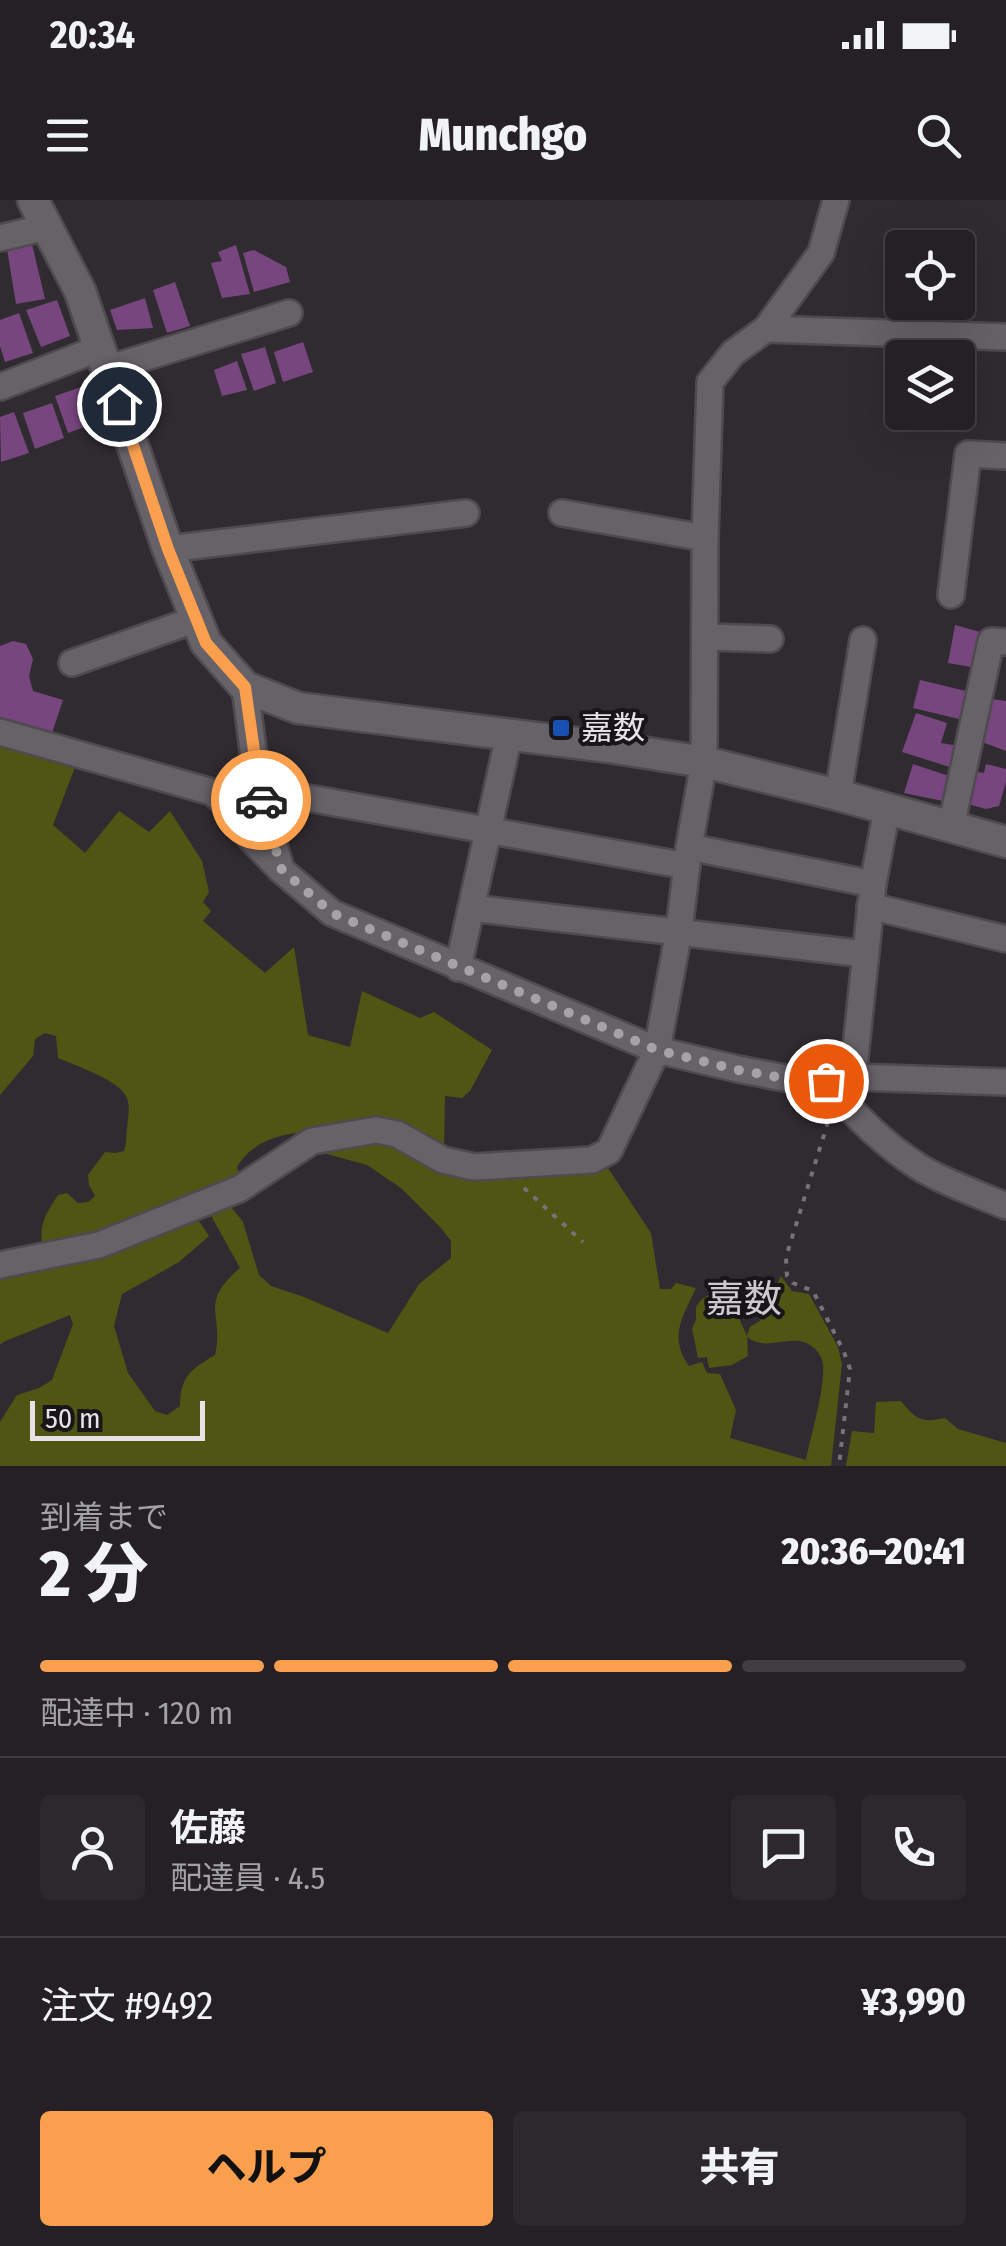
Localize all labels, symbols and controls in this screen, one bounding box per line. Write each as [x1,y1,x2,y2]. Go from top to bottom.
text: 20:34 [50,12,135,58]
icon: menu [40,108,95,163]
text: Munchgo [419,108,587,162]
icon: search [911,108,966,163]
map controls [885,230,975,430]
button: locate [885,230,975,320]
button: layers [885,340,975,430]
pin [77,362,162,447]
icon: home [92,377,147,432]
place label: 嘉数 [581,709,645,747]
marker: 嘉数 [550,717,572,739]
courier [211,750,311,850]
icon: car [234,773,289,828]
pin [784,1039,869,1124]
icon: bag [799,1054,854,1109]
district label: 嘉数 [706,1276,782,1322]
scale bar [30,1396,205,1440]
text: 50 m [45,1402,101,1435]
text: 到着まで [40,1498,168,1536]
text: 20:36–20:41 [782,1528,966,1574]
text: 2 分 [40,1535,149,1613]
text: 配達中 · 120 m [40,1694,233,1732]
button: person [40,1795,145,1900]
button: chat [731,1795,836,1900]
button: phone [861,1795,966,1900]
text: 佐藤 [170,1805,246,1851]
text: 配達員 · 4.5 [170,1859,325,1897]
text: ¥3,990 [861,1979,966,2025]
text: 注文 #9492 [40,1983,213,2029]
button: ヘルプ [40,2111,493,2226]
button: 共有 [513,2111,966,2226]

